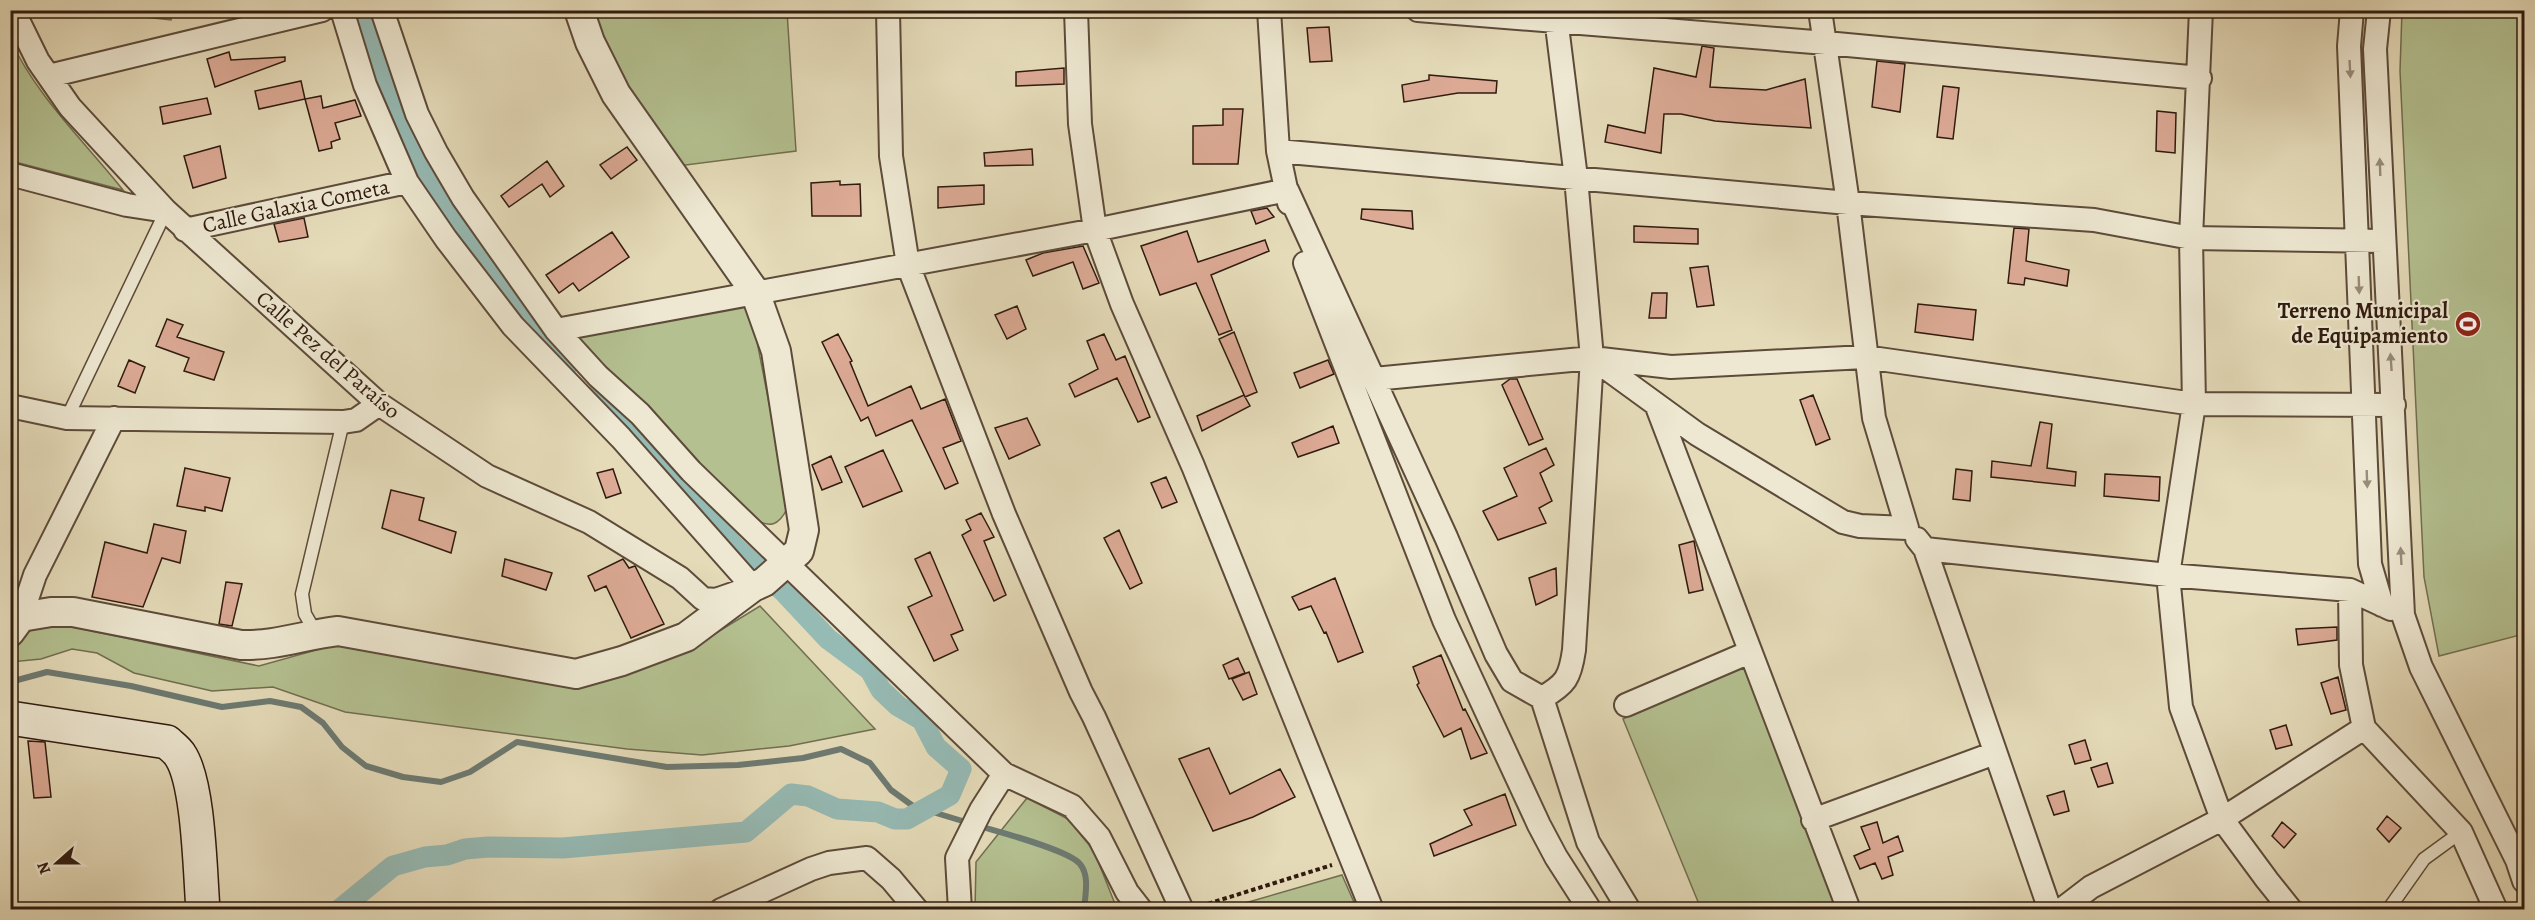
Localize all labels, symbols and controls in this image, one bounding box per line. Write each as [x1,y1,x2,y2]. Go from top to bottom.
one-way arrow [2345,59,2354,78]
one-way arrow [2375,157,2384,176]
street label: Calle Galaxia Cometa [200,171,393,240]
one-way arrow [2355,275,2364,294]
street label: Calle Pez del Paraíso [249,284,407,426]
place label: Terreno Municipal de Equipamiento [2278,296,2448,351]
sports icon: Terreno Municipal de Equipamiento [2453,309,2483,339]
one-way arrow [2386,352,2396,371]
one-way arrow [2362,470,2371,489]
one-way arrow [2396,547,2405,566]
north arrow [27,833,87,893]
text: N [31,858,56,877]

